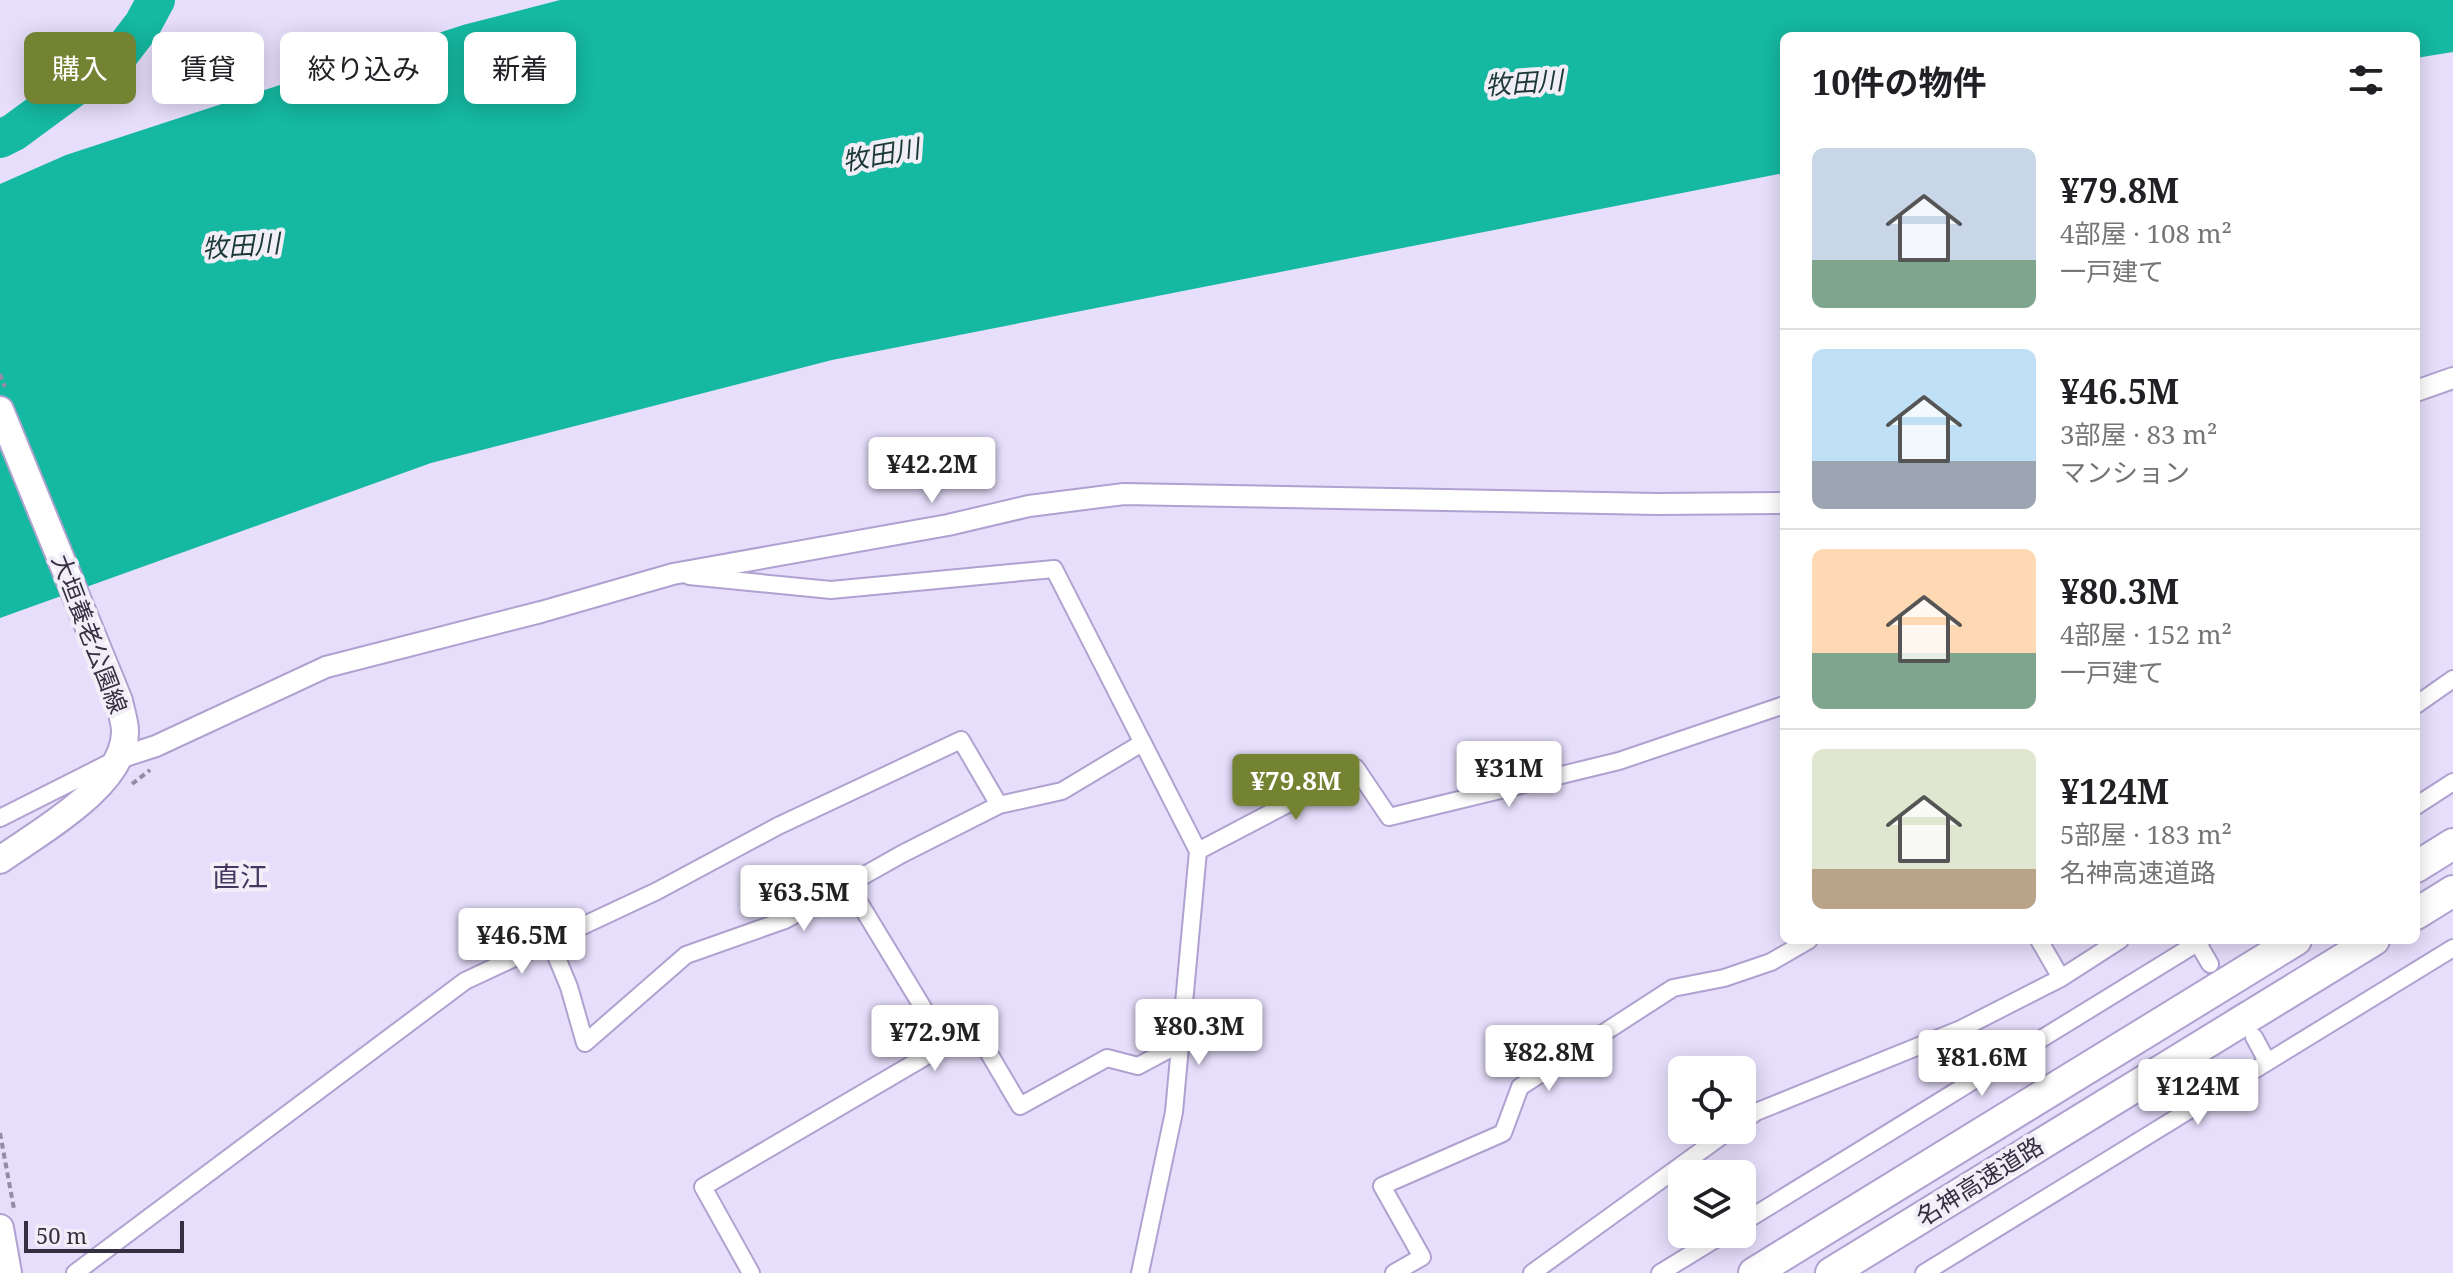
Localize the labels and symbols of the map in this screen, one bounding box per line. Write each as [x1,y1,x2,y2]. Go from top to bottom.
water label: 牧田川 [1484,61,1567,103]
water label: 牧田川 [839,129,925,179]
water label: 牧田川 [201,224,284,266]
pin: ¥42.2M [867,437,997,505]
street label: 大垣養老公園線 [45,549,136,718]
pin: ¥31M [1462,741,1556,809]
pin: ¥79.8M [1231,754,1361,822]
district label: 直江 [212,857,268,895]
pin: ¥63.5M [739,865,869,933]
pin: ¥46.5M [457,908,587,976]
pin: ¥80.3M [1134,999,1264,1067]
pin: ¥72.9M [870,1005,1000,1073]
pin: ¥82.8M [1484,1025,1614,1093]
pin: ¥81.6M [1917,1030,2047,1098]
pin: ¥124M [2142,1059,2254,1127]
street label: 名神高速道路 [1909,1129,2049,1233]
scale bar [24,1217,184,1253]

